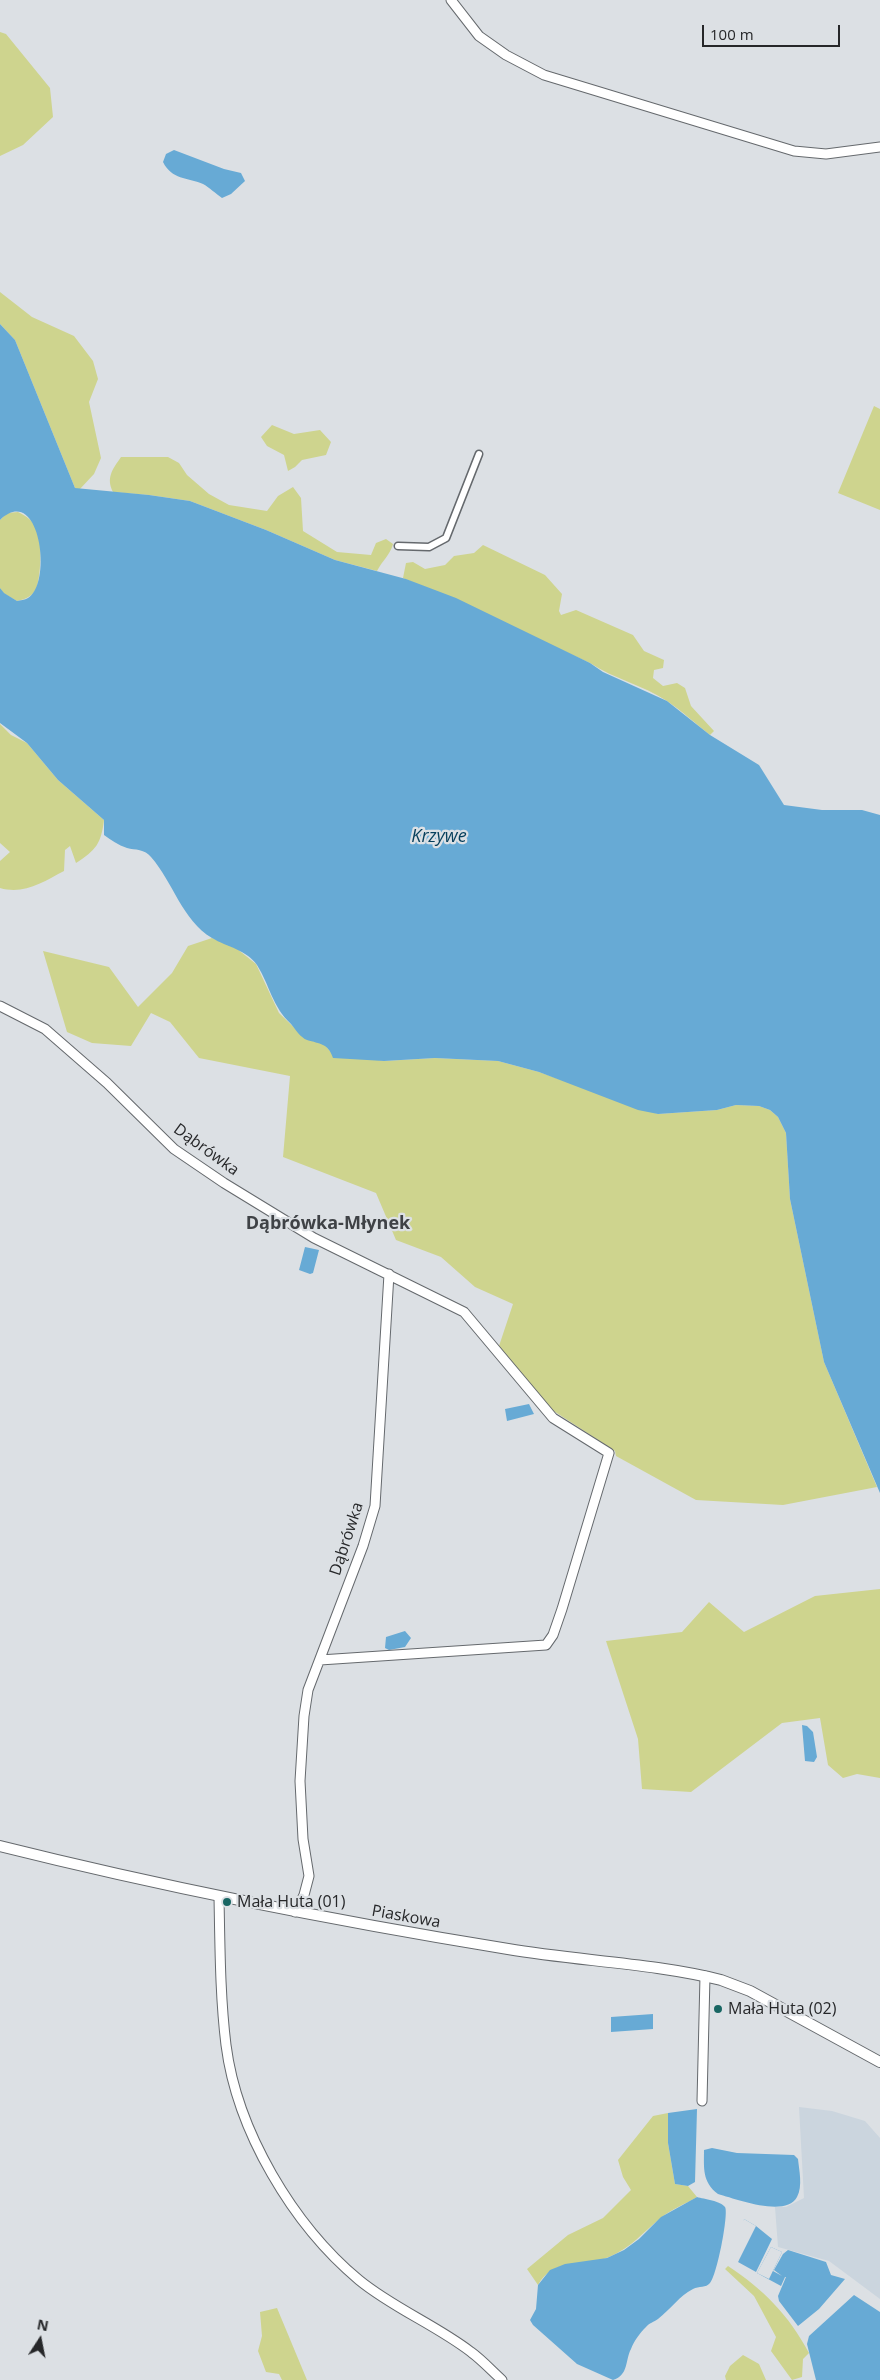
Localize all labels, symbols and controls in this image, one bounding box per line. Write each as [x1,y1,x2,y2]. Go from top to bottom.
scale bar [705,15,842,47]
text: 100 m [710,24,754,44]
water label: Krzywe [411,826,467,848]
street label: Dąbrówka [170,1120,242,1180]
district label: Dąbrówka-Młynek [246,1213,410,1235]
street label: Dąbrówka [326,1500,368,1578]
place label: Mała Huta (01) [237,1892,345,1912]
marker: Mała Huta (01) [221,1896,233,1908]
street label: Piaskowa [370,1902,442,1932]
place label: Mała Huta (02) [728,1999,836,2019]
marker: Mała Huta (02) [712,2003,724,2015]
text: N [36,2314,50,2335]
north arrow [15,2315,65,2365]

